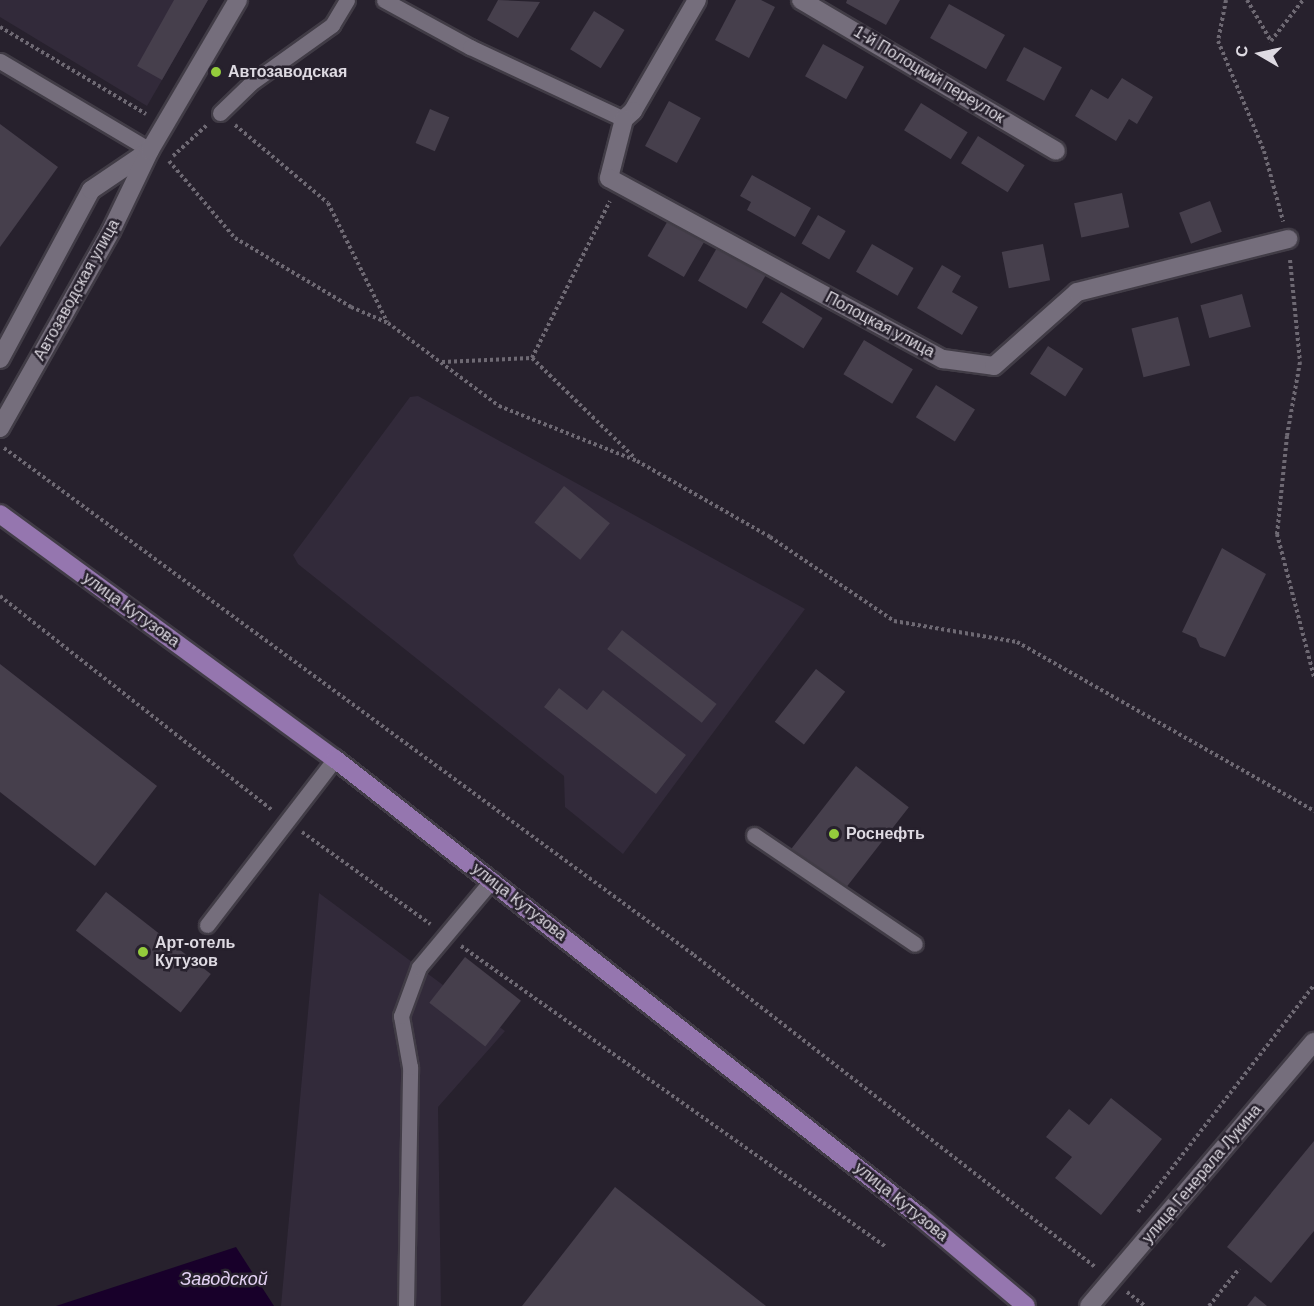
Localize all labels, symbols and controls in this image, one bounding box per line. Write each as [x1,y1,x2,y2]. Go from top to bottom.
street label: 1-й Полоцкий переулок [850,22,1008,128]
north arrow [1230,24,1290,84]
text: С [1232,44,1251,58]
place label: Автозаводская [228,62,347,82]
marker: Автозаводская [209,65,223,79]
street label: Автозаводская улица [30,216,124,364]
street label: Полоцкая улица [822,288,938,362]
street label: улица Кутузова [79,569,183,651]
place label: Роснефть [846,824,925,844]
marker: Роснефть [827,827,841,841]
street label: улица Кутузова [468,859,570,945]
place label: Арт-отель Кутузов [155,933,235,971]
marker: Арт-отель Кутузов [136,945,150,959]
street label: улица Генерала Лукина [1138,1101,1266,1247]
street label: улица Кутузова [850,1159,952,1245]
water label: Заводской [180,1268,268,1290]

